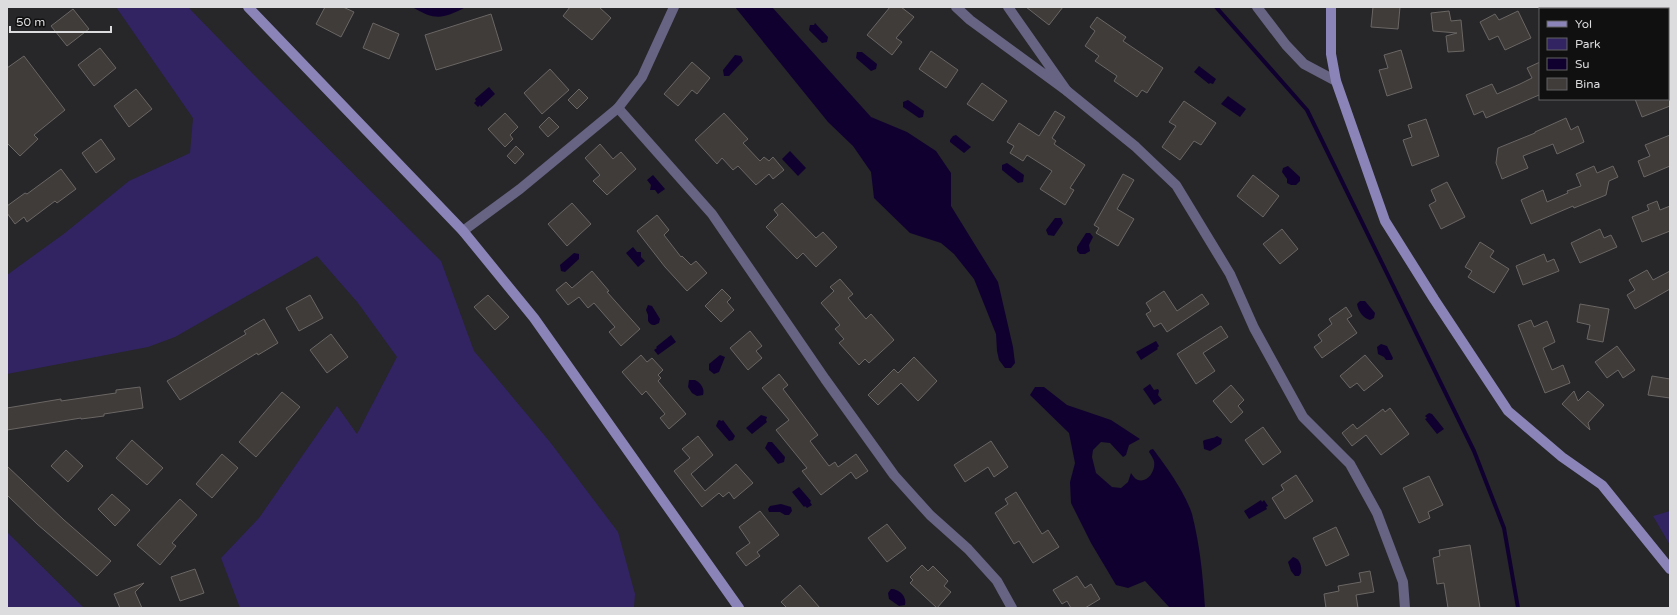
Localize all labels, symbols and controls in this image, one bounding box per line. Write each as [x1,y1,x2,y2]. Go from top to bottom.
scale bar [10,8,111,34]
legend [1539,8,1669,100]
text: 50 m [16,15,45,29]
text: Yol [1575,17,1592,31]
text: Park [1575,37,1601,51]
text: Su [1575,57,1590,71]
text: Bina [1575,77,1600,91]

